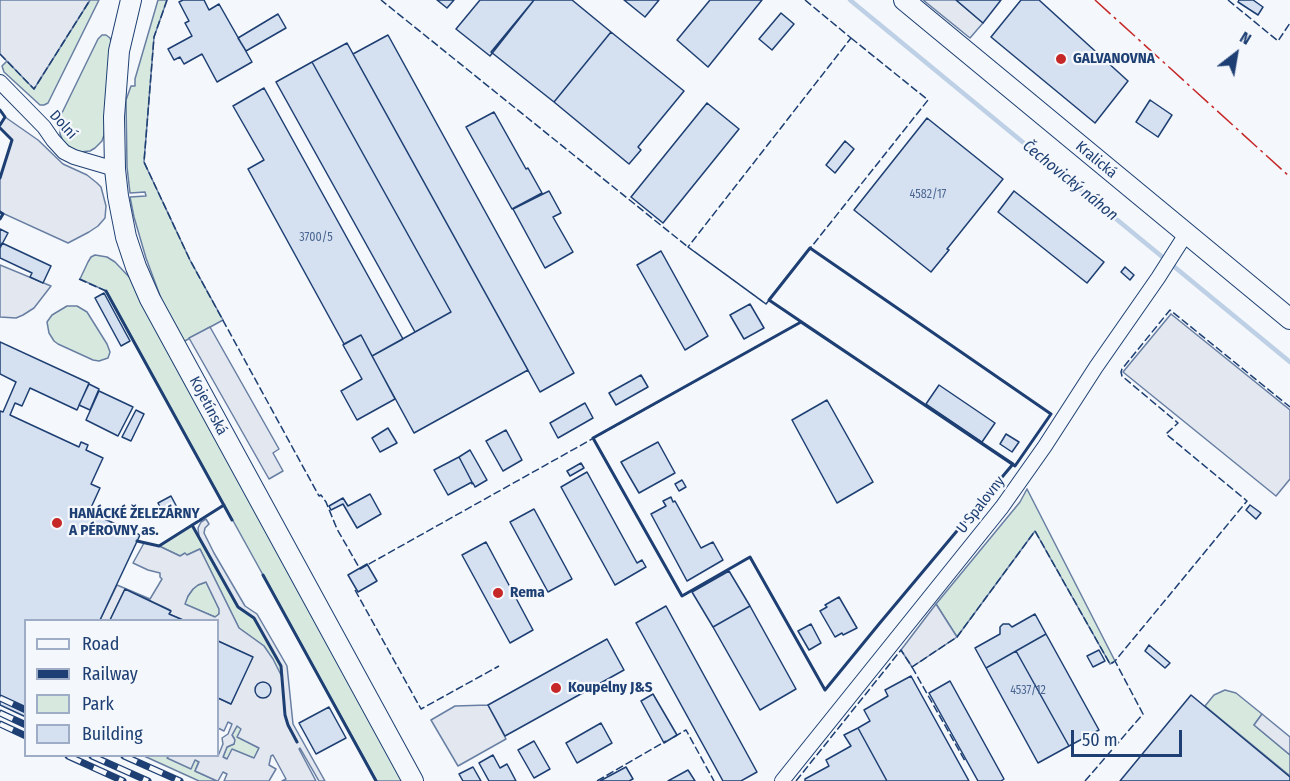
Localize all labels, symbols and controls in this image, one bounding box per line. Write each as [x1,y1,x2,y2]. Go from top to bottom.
north arrow [1206,24,1266,84]
text: N [1237,28,1255,49]
place label: GALVANOVNA [1073,50,1155,68]
marker: GALVANOVNA [1054,52,1068,66]
street label: Dolní [46,107,80,143]
water label: Čechovický náhon [1018,137,1122,225]
street label: Kralická [1072,138,1120,182]
house number: 4582/17 [910,188,946,202]
house number: 3700/5 [299,231,333,245]
street label: Kojetínská [185,374,231,438]
street label: U Spalovny [953,473,1009,537]
place label: HANÁCKÉ ŽELEZÁRNY A PÉROVNY as. [69,505,200,540]
marker: HANÁCKÉ ŽELEZÁRNY A PÉROVNY as. [50,516,64,530]
place label: Rema [510,584,545,602]
marker: Rema [491,586,505,600]
legend [24,619,219,757]
text: Road [82,633,119,655]
text: Railway [82,663,138,685]
place label: Koupelny J&S [568,679,653,697]
marker: Koupelny J&S [549,681,563,695]
house number: 4537/12 [1010,684,1046,698]
text: Park [82,693,114,715]
scale bar [1074,718,1185,756]
text: Building [82,723,143,745]
text: 50 m [1082,729,1118,751]

